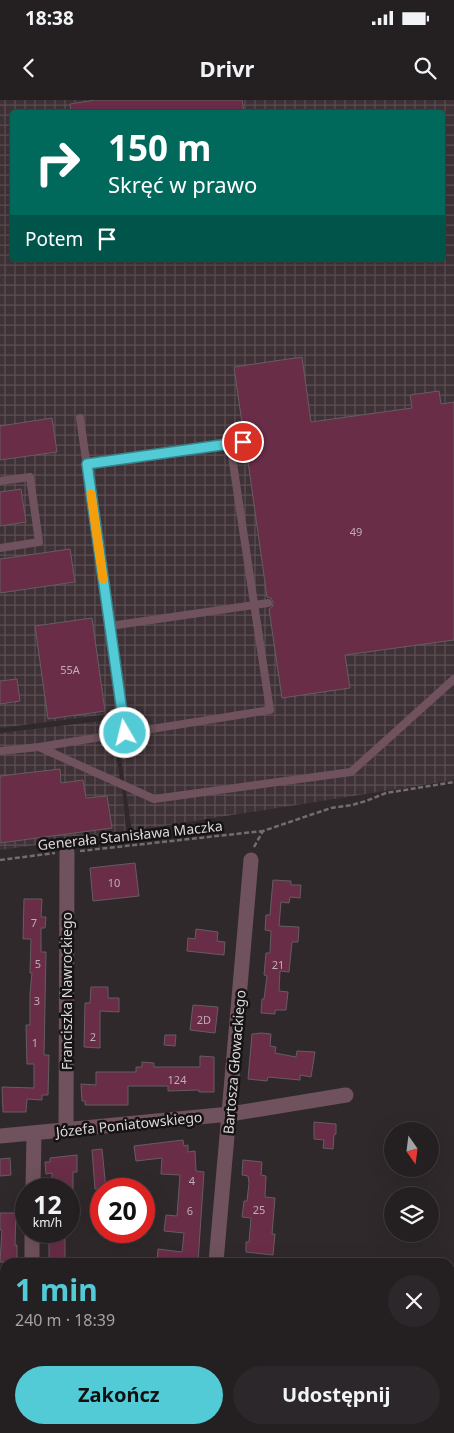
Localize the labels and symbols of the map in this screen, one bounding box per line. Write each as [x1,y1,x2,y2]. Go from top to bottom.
pin [222,421,264,463]
house number: 49 [350,524,362,539]
house number: 55A [60,662,81,677]
position arrow [98,706,150,758]
street label: Generała Stanisława Maczka [37,816,223,854]
house number: 10 [108,875,120,890]
street label: Franciszka Nawrockiego [57,912,76,1070]
house number: 7 [31,915,37,930]
house number: 5 [35,956,41,971]
house number: 21 [272,957,284,972]
street label: Bartosza Głowackiego [218,989,250,1135]
house number: 3 [34,993,40,1008]
house number: 2D [197,1012,211,1027]
house number: 2 [90,1029,96,1044]
house number: 1 [32,1035,38,1050]
house number: 124 [168,1072,187,1087]
street label: Józefa Poniatowskiego [53,1107,203,1141]
north arrow [384,1122,439,1178]
house number: 4 [189,1173,196,1188]
speed limit sign: 20 [90,1178,155,1243]
house number: 25 [253,1202,265,1217]
house number: 6 [187,1203,193,1218]

